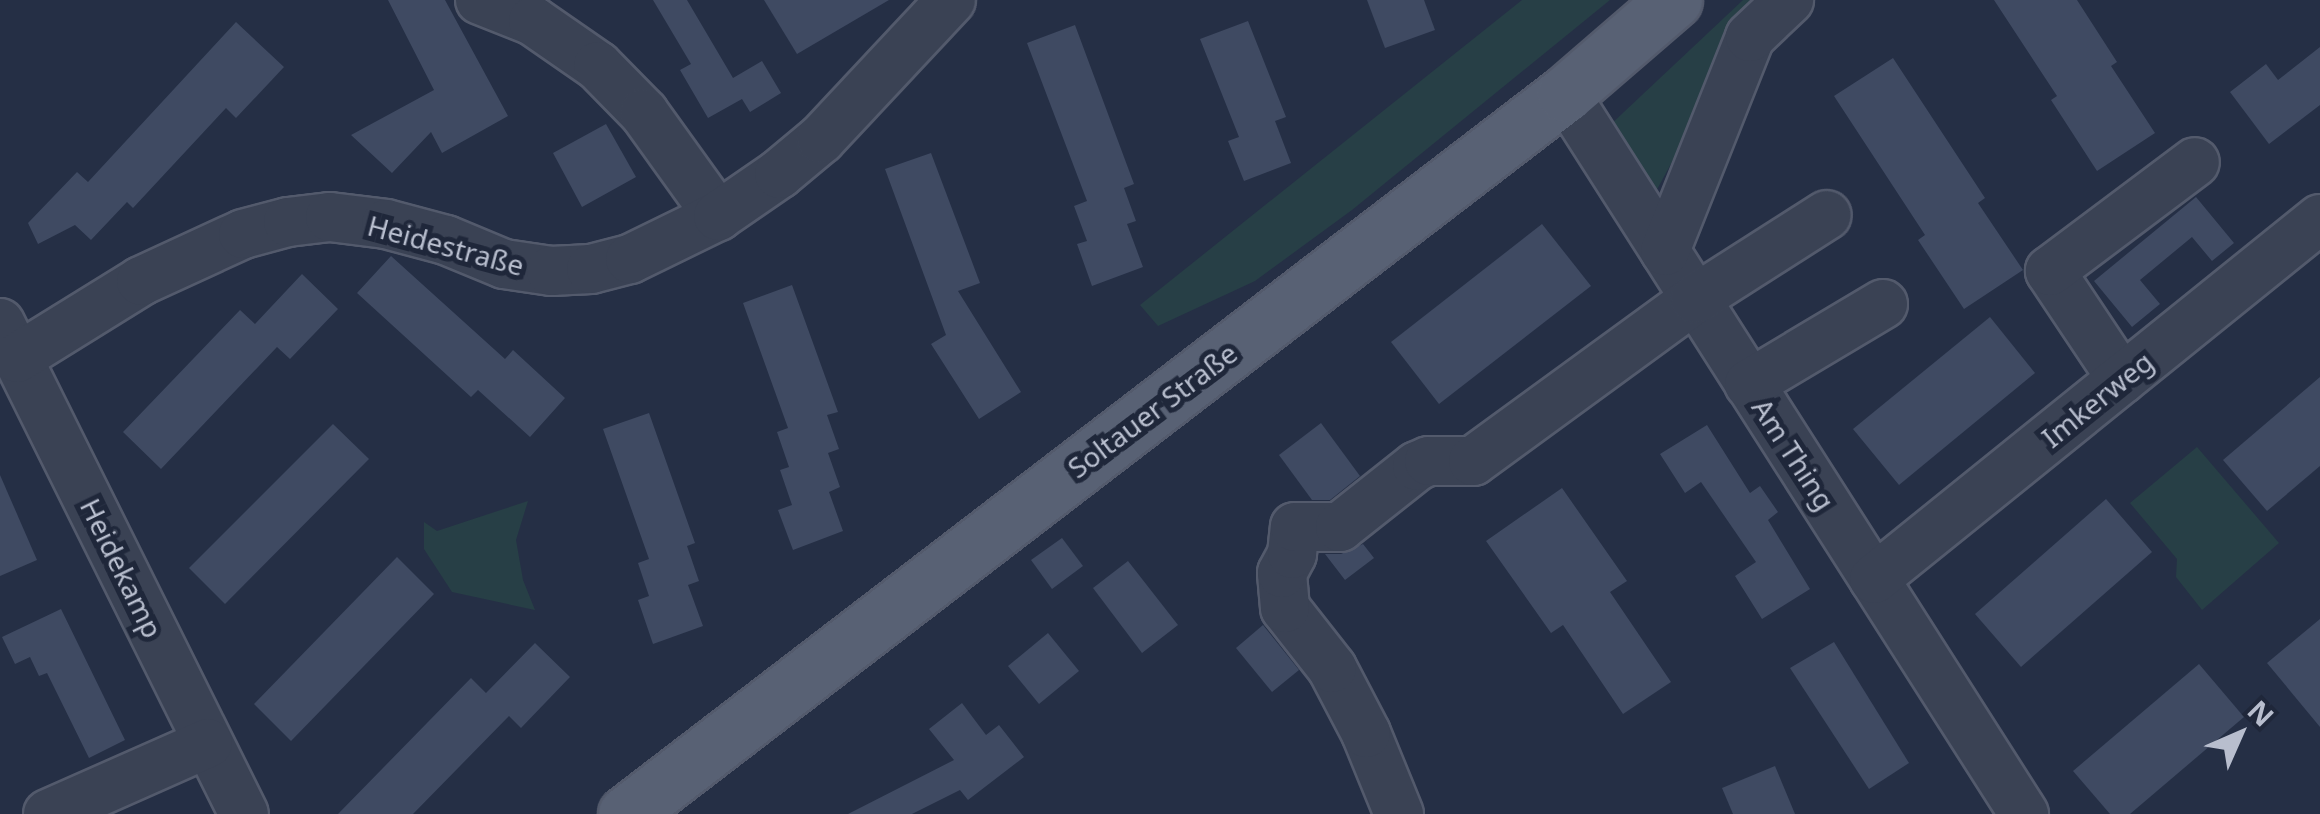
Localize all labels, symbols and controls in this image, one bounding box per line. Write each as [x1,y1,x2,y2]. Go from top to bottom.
street label: Heidestraße [364,208,528,282]
street label: Soltauer Straße [1061,336,1243,484]
street label: Imkerweg [2035,344,2159,454]
street label: Am Thing [1746,392,1842,516]
street label: Heidekamp [74,493,170,643]
north arrow [2190,684,2290,784]
text: N [2240,691,2283,734]

